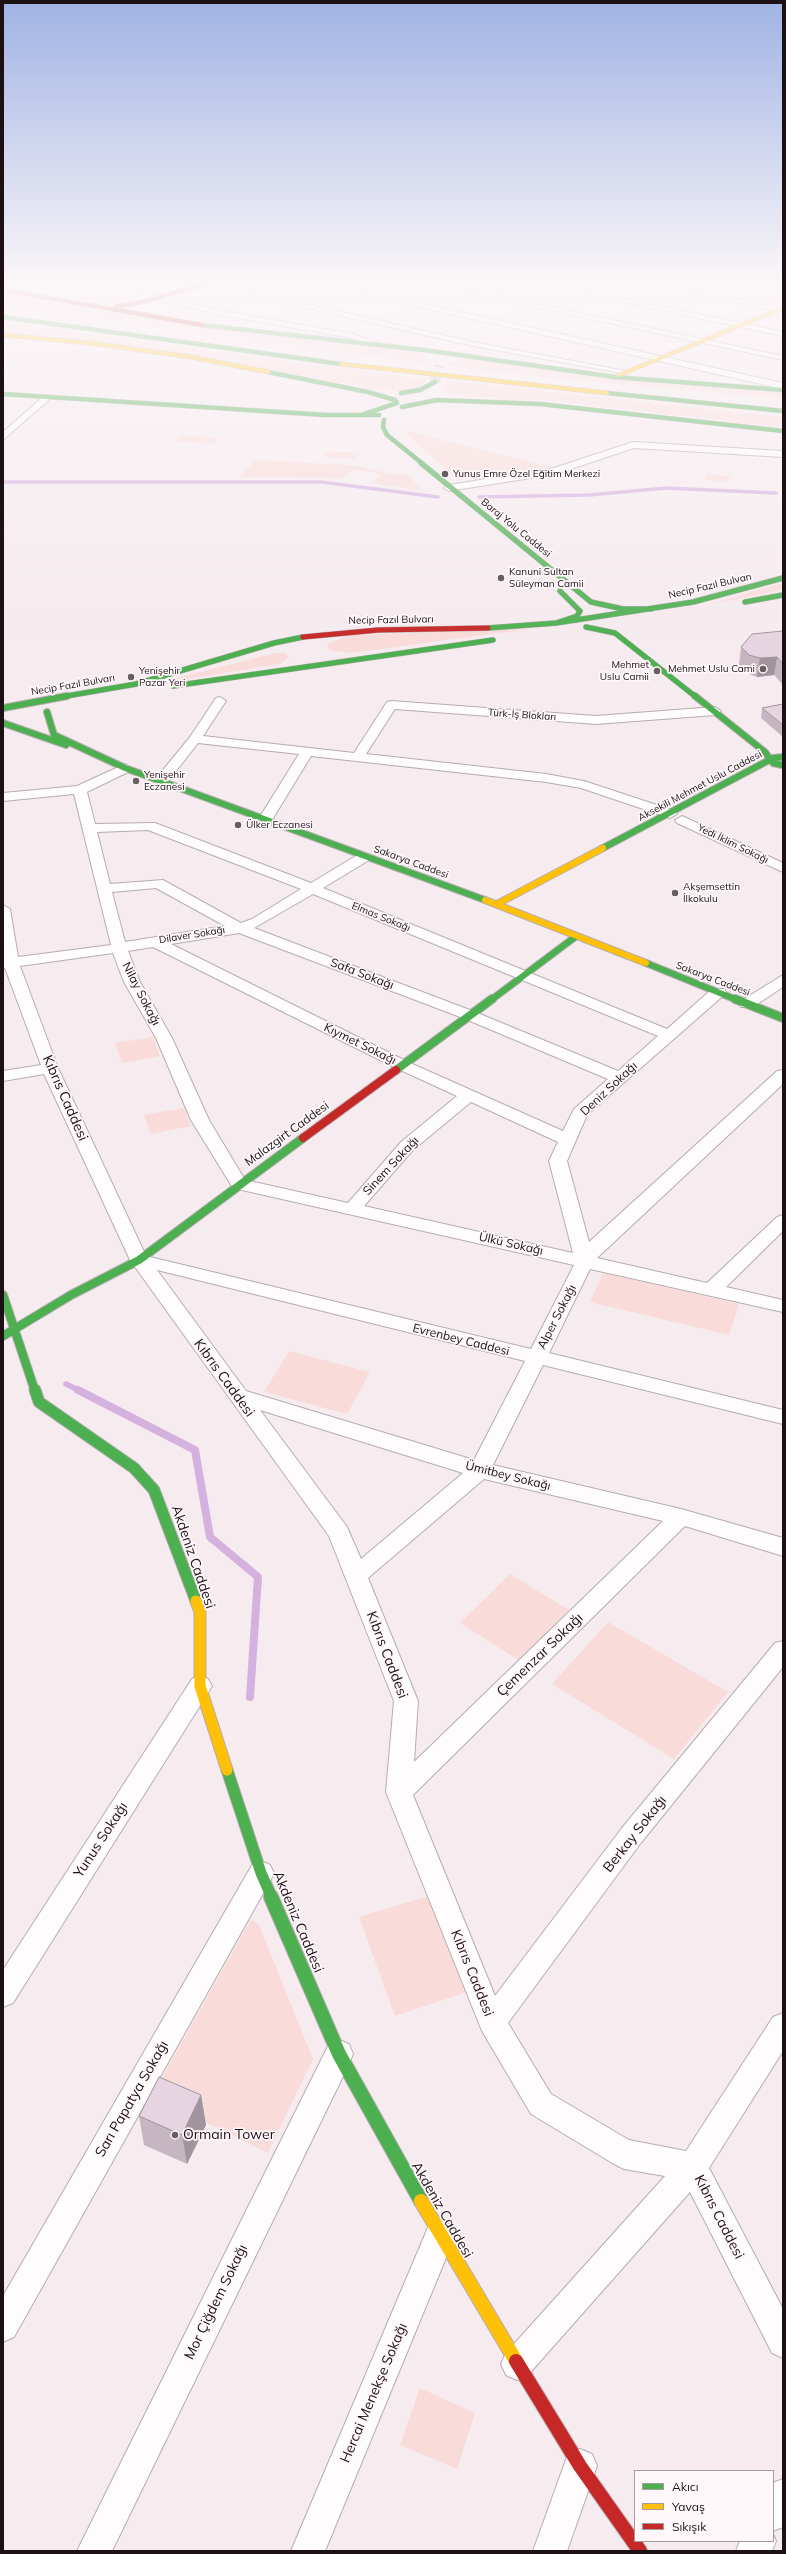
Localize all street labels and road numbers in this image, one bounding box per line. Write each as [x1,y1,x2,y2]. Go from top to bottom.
street label: Baraj Yolu Caddesi [479,496,553,560]
street label: Necip Fazıl Bulvarı [667,571,753,601]
street label: Necip Fazıl Bulvarı [348,613,434,627]
street label: Necip Fazıl Bulvarı [30,672,116,698]
street label: Türk-İş Blokları [487,707,557,723]
street label: Aksekili Mehmet Uslu Caddesi [636,748,764,824]
street label: Yedi İklim Sokağı [696,822,770,866]
street label: Sakarya Caddesi [372,843,450,881]
street label: Elmas Sokağı [350,900,412,934]
street label: Dilaver Sokağı [158,924,226,946]
street label: Safa Sokağı [328,955,396,993]
street label: Sakarya Caddesi [674,959,752,999]
street label: Nilay Sokağı [119,960,163,1028]
street label: Kıymet Sokağı [321,1020,399,1068]
street label: Kıbrıs Caddesi [39,1053,91,1143]
street label: Deniz Sokağı [578,1059,640,1119]
street label: Malazgirt Caddesi [242,1099,332,1169]
street label: Sinem Sokağı [360,1134,422,1198]
street label: Ülkü Sokağı [477,1230,545,1258]
street label: Alper Sokağı [535,1282,579,1352]
street label: Evrenbey Caddesi [411,1321,511,1359]
street label: Kıbrıs Caddesi [190,1336,258,1420]
street label: Ümitbey Sokağı [464,1458,552,1494]
street label: Akdeniz Caddesi [167,1503,219,1611]
street label: Kıbrıs Caddesi [363,1609,411,1701]
street label: Çemenzar Sokağı [493,1610,587,1700]
street label: Berkay Sokağı [600,1792,670,1876]
street label: Yunus Sokağı [70,1799,132,1881]
street label: Akdeniz Caddesi [269,1869,327,1975]
street label: Kıbrıs Caddesi [447,1927,497,2019]
street label: Sarı Papatya Sokağı [92,2038,172,2160]
street label: Akdeniz Caddesi [408,2159,476,2261]
street label: Kıbrıs Caddesi [691,2172,747,2262]
street label: Mor Çiğdem Sokağı [181,2242,251,2362]
street label: Hercai Menekşe Sokağı [337,2321,411,2465]

